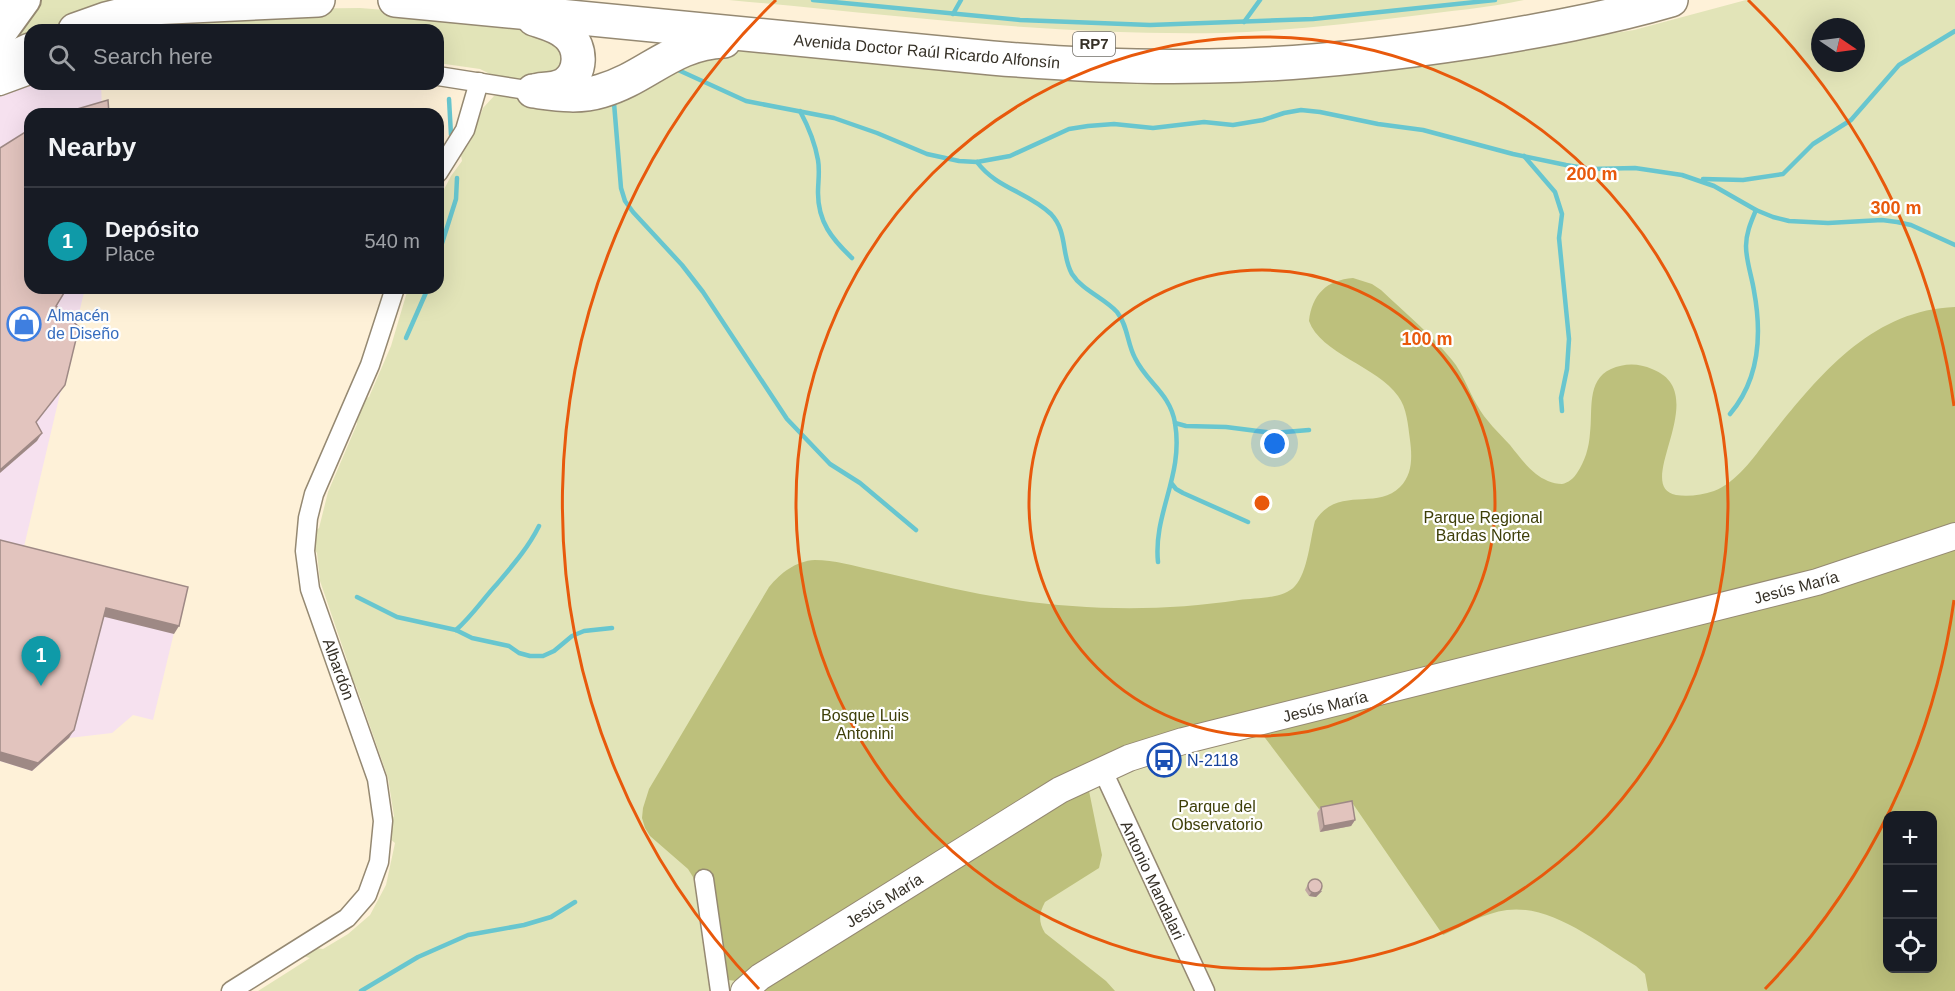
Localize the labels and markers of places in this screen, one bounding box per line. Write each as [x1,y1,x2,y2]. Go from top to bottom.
shop icon: Almacén de Diseño [6,306,42,342]
place label: Almacén de Diseño [47,307,119,342]
centre of rings [1252,493,1272,513]
pin: 1 [22,636,60,686]
bus stop icon: N-2118 [1146,742,1182,778]
place label: N-2118 [1187,752,1238,769]

